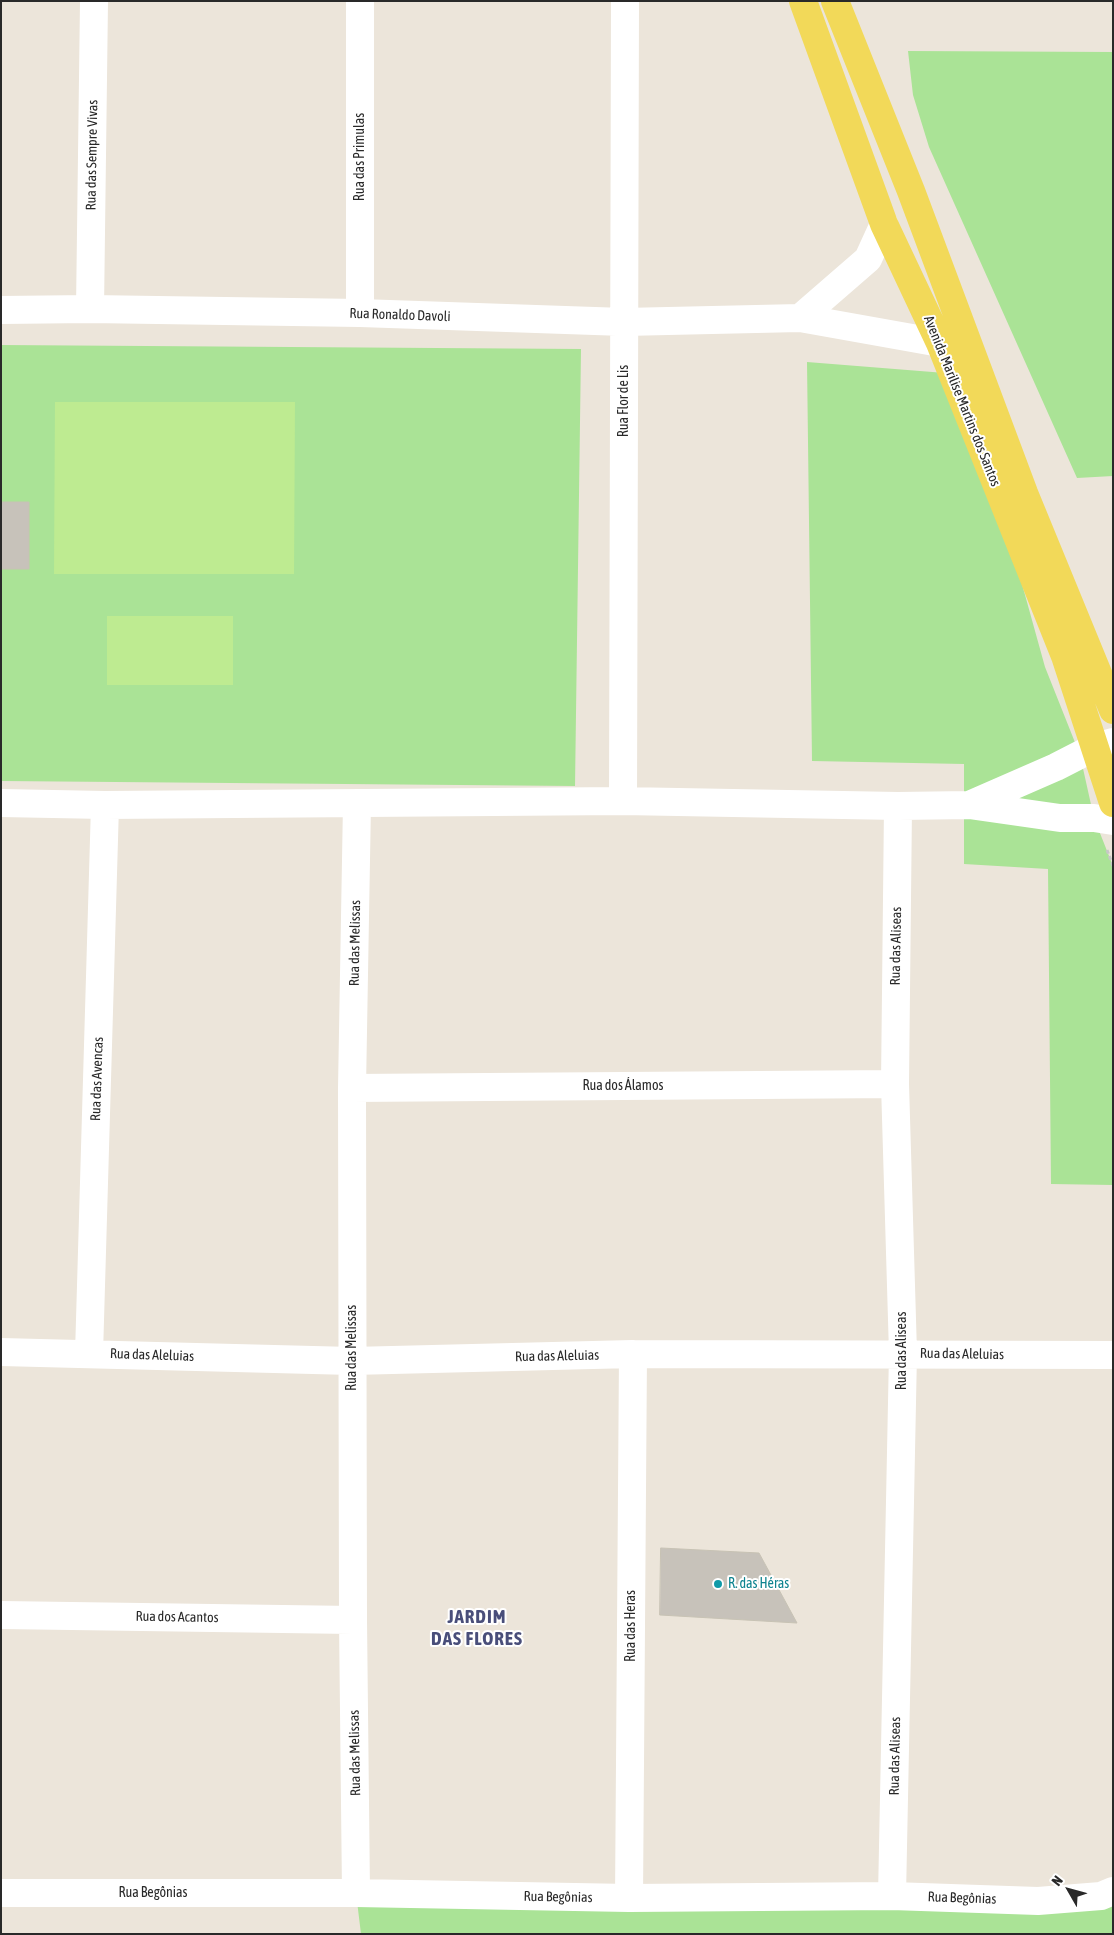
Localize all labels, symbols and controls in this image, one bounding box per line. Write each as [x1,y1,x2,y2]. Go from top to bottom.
street label: Rua das Sempre Vivas [83,100,101,210]
street label: Rua das Primulas [352,113,368,201]
street label: Rua Ronaldo Davoli [349,305,451,325]
street label: Avenida Marilise Martins dos Santos [920,313,1004,489]
street label: Rua Flor de Lis [616,365,632,437]
street label: Rua das Melissas [346,900,364,986]
street label: Rua das Aliseas [887,906,905,986]
street label: Rua das Avencas [87,1037,107,1121]
street label: Rua dos Álamos [583,1078,663,1094]
street label: Rua das Melissas [344,1305,360,1391]
street label: Rua das Aliseas [894,1312,910,1390]
street label: Rua das Aleluias [110,1345,194,1365]
street label: Rua das Aleluias [920,1345,1004,1363]
street label: Rua das Aleluias [515,1347,599,1365]
place label: R. das Héras [728,1576,789,1592]
marker: R. das Héras [712,1578,724,1590]
street label: Rua das Heras [623,1590,639,1662]
district label: JARDIM DAS FLORES [430,1606,524,1650]
street label: Rua dos Acantos [135,1608,219,1626]
street label: Rua das Melissas [346,1710,364,1796]
street label: Rua das Aliseas [886,1716,904,1796]
north arrow [1044,1865,1094,1915]
text: N [1048,1873,1066,1889]
street label: Rua Begônias [119,1885,187,1901]
street label: Rua Begônias [523,1888,593,1906]
street label: Rua Begônias [927,1888,997,1908]

